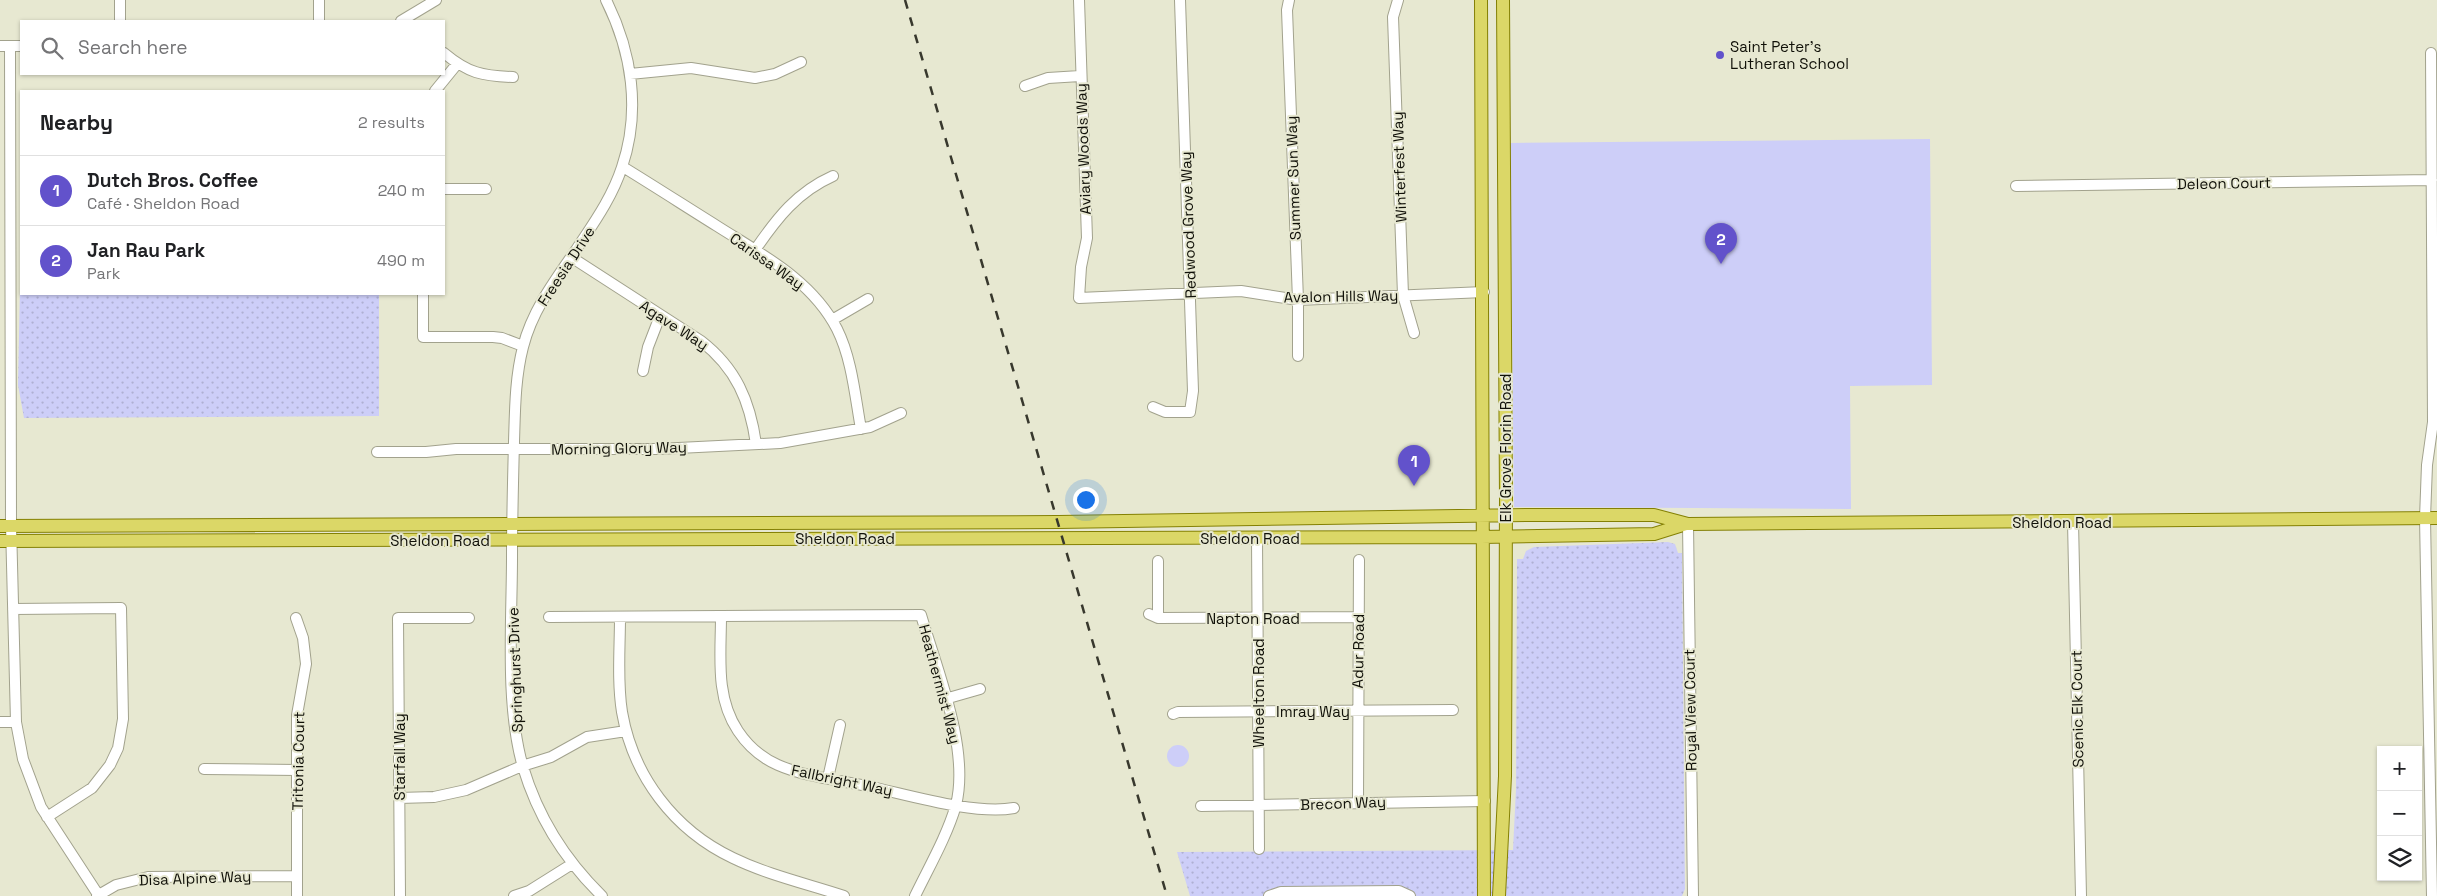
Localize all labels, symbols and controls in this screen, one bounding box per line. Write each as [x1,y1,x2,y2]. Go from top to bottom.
search box [20,20,445,75]
icon: search [38,34,66,62]
text: Search here [78,35,188,60]
place label: Saint Peter's Lutheran School [1730,37,1849,73]
marker: Saint Peter's Lutheran School [1714,49,1726,61]
street label: Aviary Woods Way [1071,83,1095,215]
text: Nearby [40,109,113,136]
street label: Winterfest Way [1388,111,1410,223]
text: 2 results [358,112,425,133]
street label: Summer Sun Way [1281,115,1305,241]
street label: Redwood Grove Way [1176,151,1200,299]
text: Dutch Bros. Coffee [87,168,258,193]
street label: Deleon Court [2177,173,2271,193]
text: 1 [52,180,60,201]
text: 240 m [378,180,425,201]
text: Café · Sheldon Road [87,193,240,214]
street label: Freesia Drive [533,222,599,309]
pin: 2 [1705,223,1737,264]
street label: Carissa Way [726,228,808,294]
text: Jan Rau Park [87,238,205,263]
text: 2 [51,250,61,271]
text: 490 m [377,250,425,271]
text: Park [87,263,120,284]
street label: Avalon Hills Way [1283,285,1399,307]
street label: Agave Way [636,296,712,354]
street label: Elk Grove Florin Road [1496,373,1515,523]
street label: Morning Glory Way [551,437,687,459]
pin: 1 [1398,445,1430,486]
your location [1073,487,1099,513]
street label: Sheldon Road [2012,513,2112,532]
street label: Sheldon Road [795,529,895,548]
street label: Sheldon Road [1200,529,1300,548]
street label: Sheldon Road [390,531,490,550]
street label: Springhurst Drive [503,607,527,733]
street label: Napton Road [1206,609,1300,628]
street label: Adur Road [1348,614,1368,688]
street label: Heathermist Way [915,622,965,746]
street label: Wheelton Road [1249,638,1268,748]
street label: Royal View Court [1679,649,1701,771]
street label: Scenic Elk Court [2066,650,2088,768]
street label: Imray Way [1276,702,1350,721]
street label: Tritonia Court [288,711,308,811]
street label: Starfall Way [390,713,409,801]
map controls [2377,746,2422,881]
button: + [2377,746,2422,791]
street label: Fallbright Way [790,760,894,800]
button: − [2377,791,2422,836]
street label: Brecon Way [1300,792,1386,814]
button: layers [2377,836,2422,881]
street label: Disa Alpine Way [138,867,252,889]

